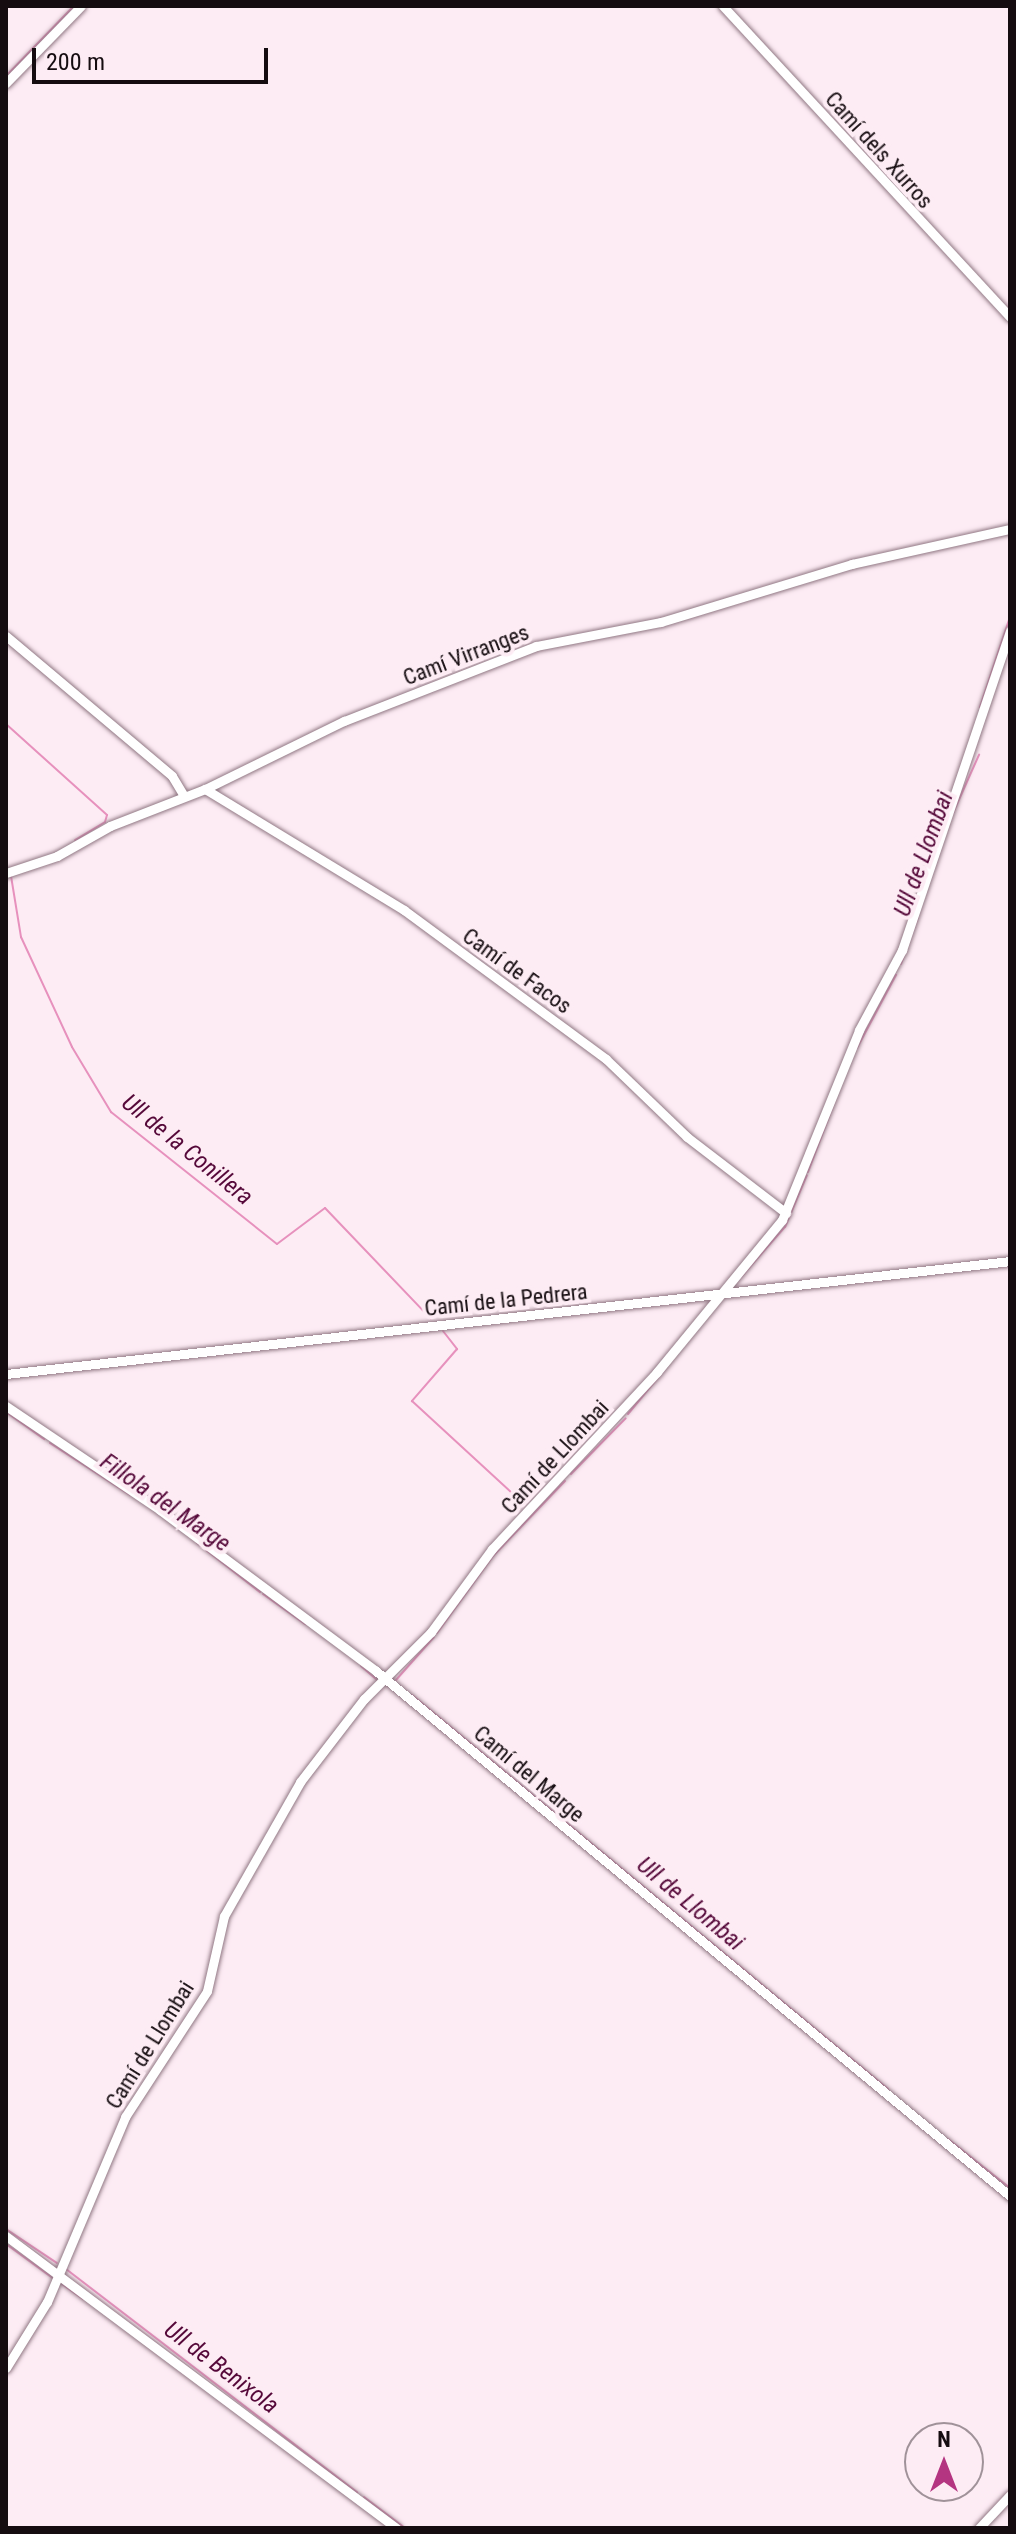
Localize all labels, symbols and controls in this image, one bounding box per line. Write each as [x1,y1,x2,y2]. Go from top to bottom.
scale bar [36,32,272,82]
text: 200 m [46,48,105,76]
street label: Camí dels Xurros [820,86,938,214]
street label: Camí Virranges [399,619,533,691]
water label: Ull de Llombai [888,788,960,920]
street label: Camí de Facos [457,923,577,1019]
water label: Ull de la Conillera [116,1088,258,1212]
street label: Camí de la Pedrera [423,1278,589,1322]
street label: Camí de Llombai [496,1395,614,1519]
water label: Fillola del Marge [94,1448,236,1558]
street label: Camí del Marge [468,1720,590,1828]
water label: Ull de Llombai [631,1851,749,1957]
street label: Camí de Llombai [100,1976,200,2114]
water label: Ull de Benixola [158,2316,284,2420]
north arrow [904,2422,984,2502]
text: N [937,2427,951,2452]

